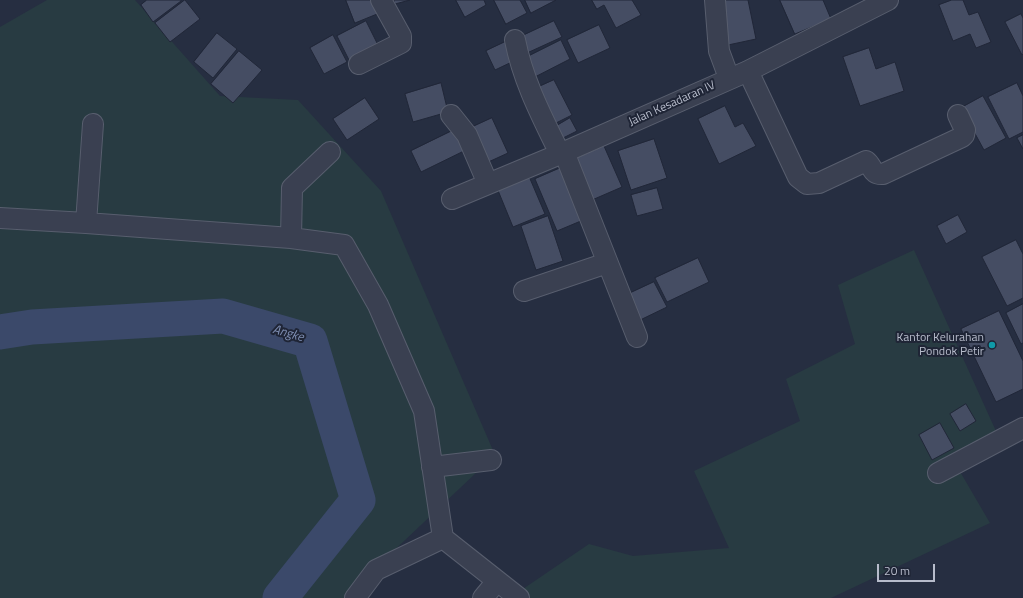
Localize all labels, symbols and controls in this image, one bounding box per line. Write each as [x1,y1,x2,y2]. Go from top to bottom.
street label: Jalan Kesadaran IV [627,78,717,130]
water label: Angke [271,322,305,346]
place label: Kantor Kelurahan Pondok Petir [896,331,984,359]
marker: Kantor Kelurahan Pondok Petir [987,340,997,350]
scale bar [879,556,937,582]
text: 20 m [884,561,910,580]

